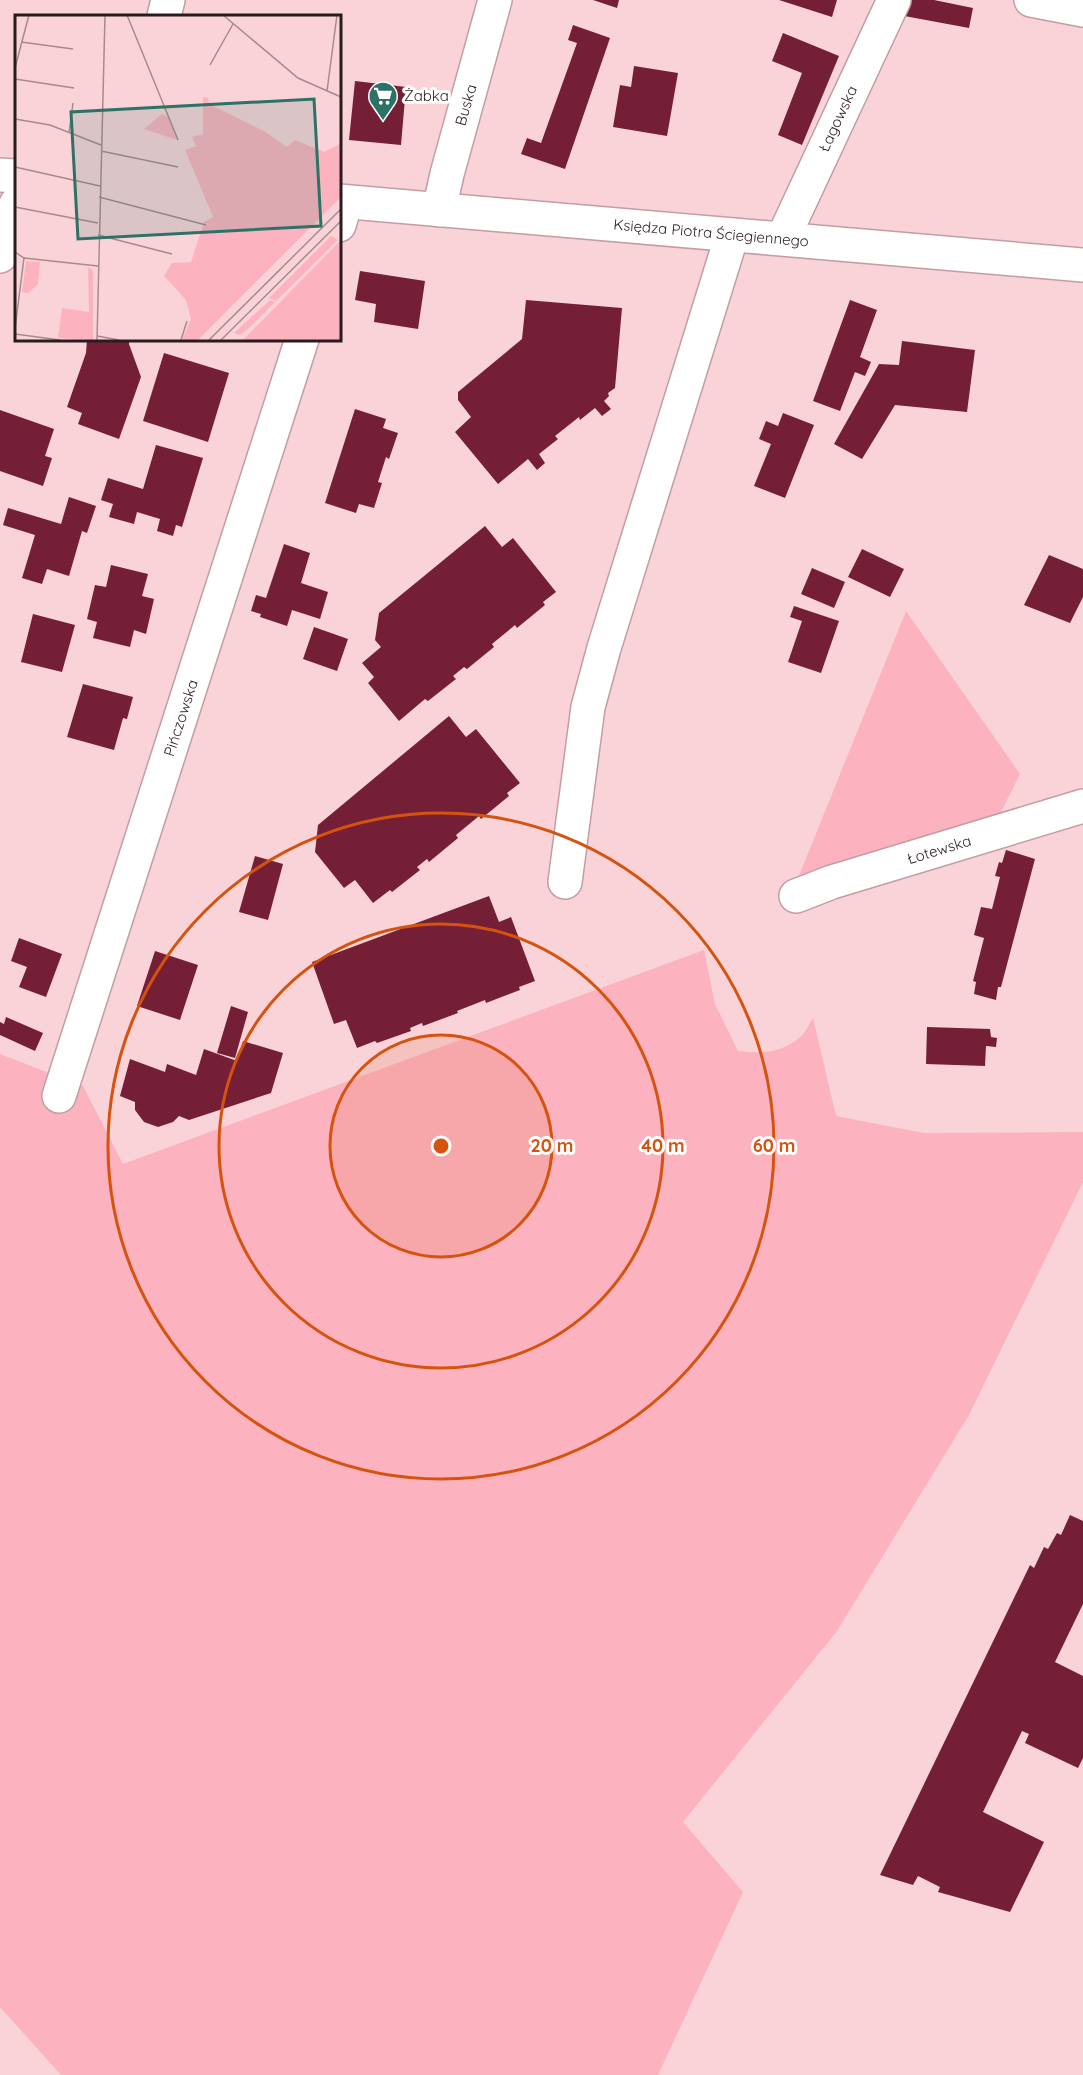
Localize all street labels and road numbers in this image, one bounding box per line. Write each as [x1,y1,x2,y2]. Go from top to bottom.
street label: Buska [451,82,480,128]
street label: Łagowska [814,83,861,155]
street label: Księdza Piotra Ściegiennego [613,214,810,251]
street label: Pińczowska [159,677,202,759]
street label: Łotewska [904,831,973,868]

